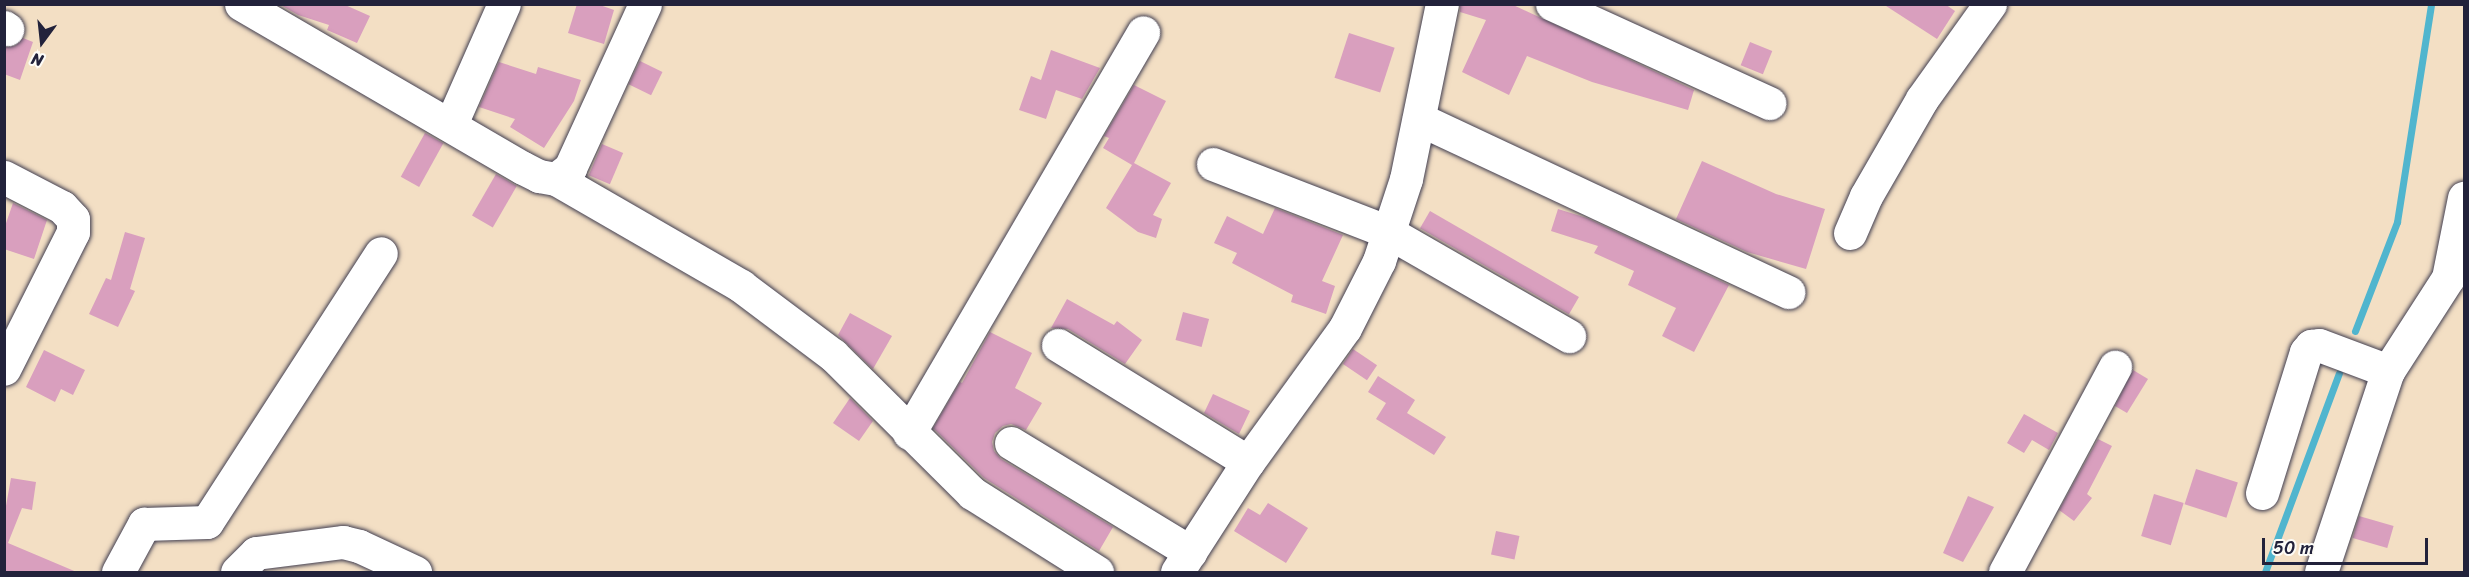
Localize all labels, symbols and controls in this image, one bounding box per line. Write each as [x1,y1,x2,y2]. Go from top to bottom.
north arrow [12,12,72,72]
text: N [28,44,46,75]
scale bar [2265,526,2432,564]
text: 50 m [2273,532,2314,564]

